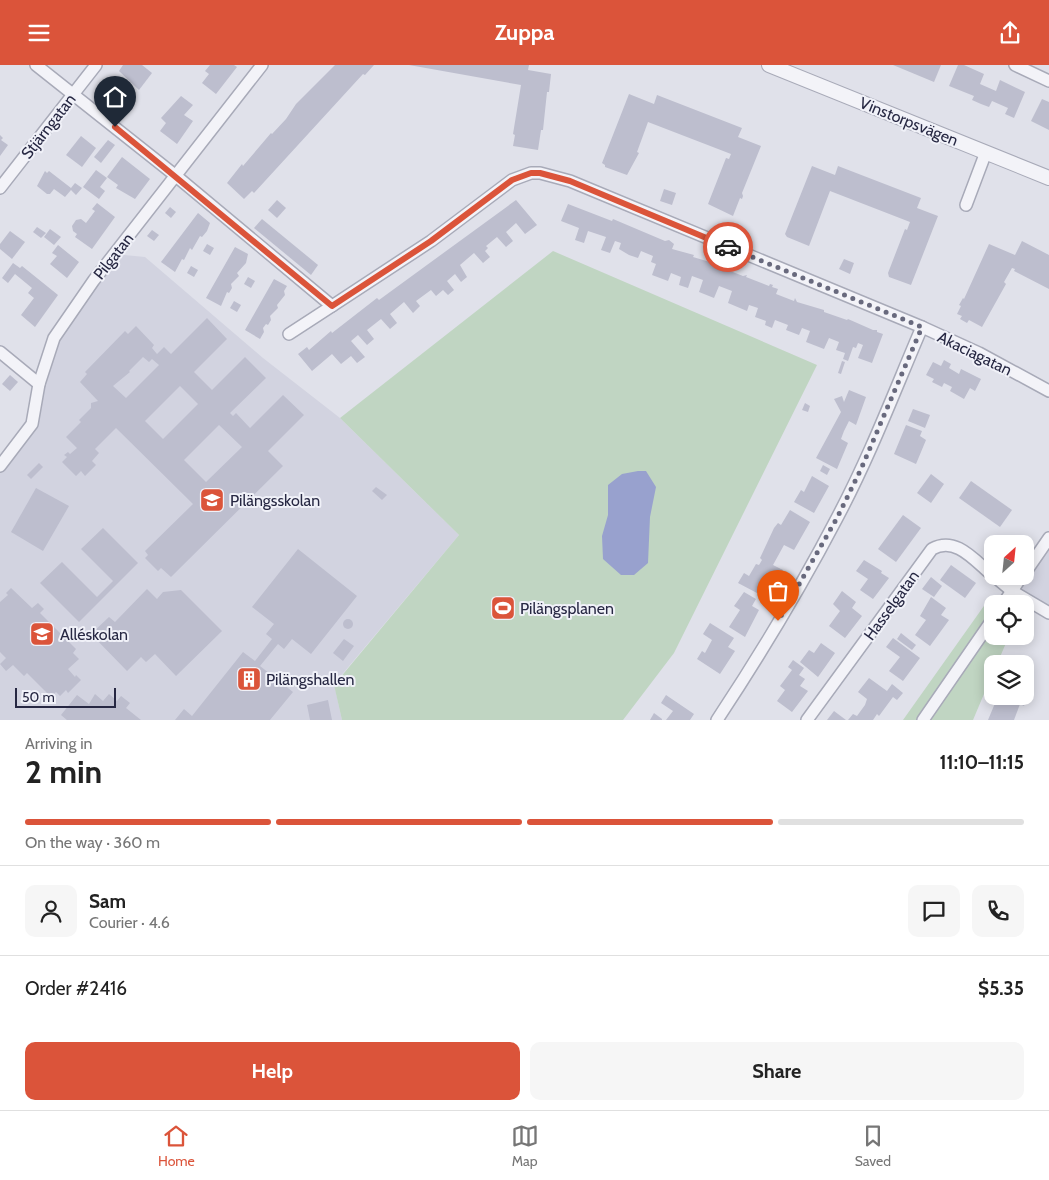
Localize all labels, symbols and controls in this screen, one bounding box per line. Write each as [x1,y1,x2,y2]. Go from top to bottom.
icon: menu [25,19,53,47]
text: Zuppa [495,19,554,46]
icon: share [996,19,1024,47]
pin [94,76,136,127]
icon: home [101,83,129,111]
street label: Stjärngatan [17,90,80,163]
street label: Vinstorpsvägen [857,93,961,150]
courier [703,222,753,272]
street label: Pilgatan [89,229,137,283]
icon: car [714,233,742,261]
street label: Akaciagatan [934,327,1015,380]
school or university icon: Pilängsskolan [199,487,225,513]
place label: Pilängsskolan [230,491,320,510]
north arrow [984,535,1034,585]
map controls [984,535,1034,705]
street label: Hasselgatan [860,567,923,644]
pin [757,570,799,621]
icon: bag [764,577,792,605]
sports icon: Pilängsplanen [490,595,516,621]
button: locate [984,595,1034,645]
place label: Pilängsplanen [520,599,614,618]
school or university icon: Alléskolan [29,621,55,647]
place label: Alléskolan [60,625,128,644]
button: layers [984,655,1034,705]
building icon: Pilängshallen [236,666,262,692]
place label: Pilängshallen [266,670,354,689]
scale bar [15,685,116,708]
text: 50 m [22,688,55,706]
text: Arriving in [25,734,92,753]
text: 11:10–11:15 [940,751,1024,774]
text: 2 min [25,752,102,791]
text: On the way · 360 m [25,833,160,852]
button: person [25,885,77,937]
button: chat [908,885,960,937]
button: phone [972,885,1024,937]
text: Sam [89,890,126,913]
text: Courier · 4.6 [89,913,170,932]
text: Order #2416 [25,977,127,1000]
text: $5.35 [978,977,1024,1000]
button: Help [25,1042,520,1100]
button: Share [530,1042,1024,1100]
tab: Home [158,1122,195,1170]
tab: Map [511,1122,539,1170]
tab: Saved [855,1122,891,1170]

